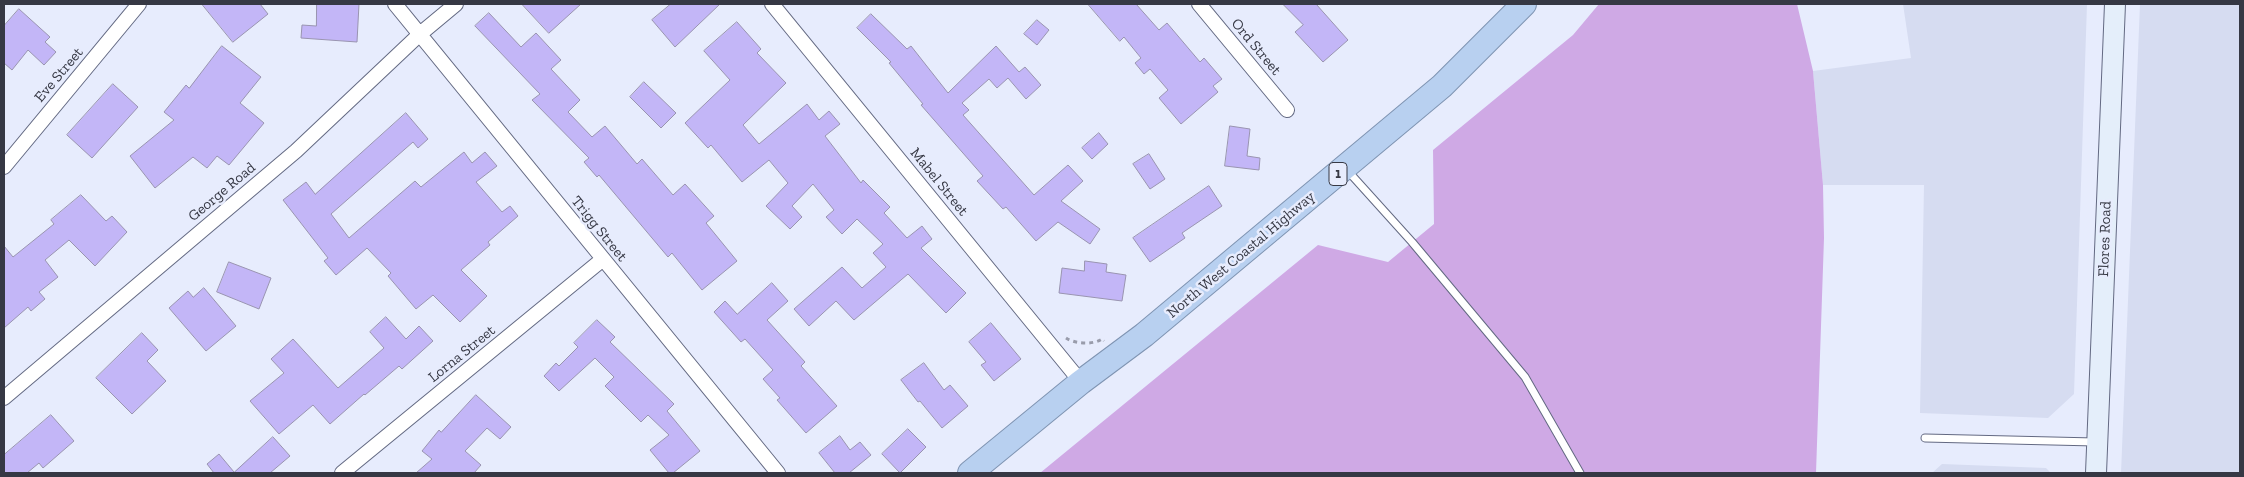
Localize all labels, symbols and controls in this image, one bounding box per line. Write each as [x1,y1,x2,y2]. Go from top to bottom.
street label: Ord Street [1227,15,1285,79]
street label: Eve Street [31,44,87,106]
street label: Mabel Street [906,144,972,220]
street label: George Road [185,159,259,225]
road number: 1 [1329,162,1347,185]
street label: North West Coastal Highway [1163,188,1319,322]
street label: Trigg Street [567,193,631,265]
street label: Flores Road [2095,201,2115,277]
street label: Lorna Street [425,322,499,386]

